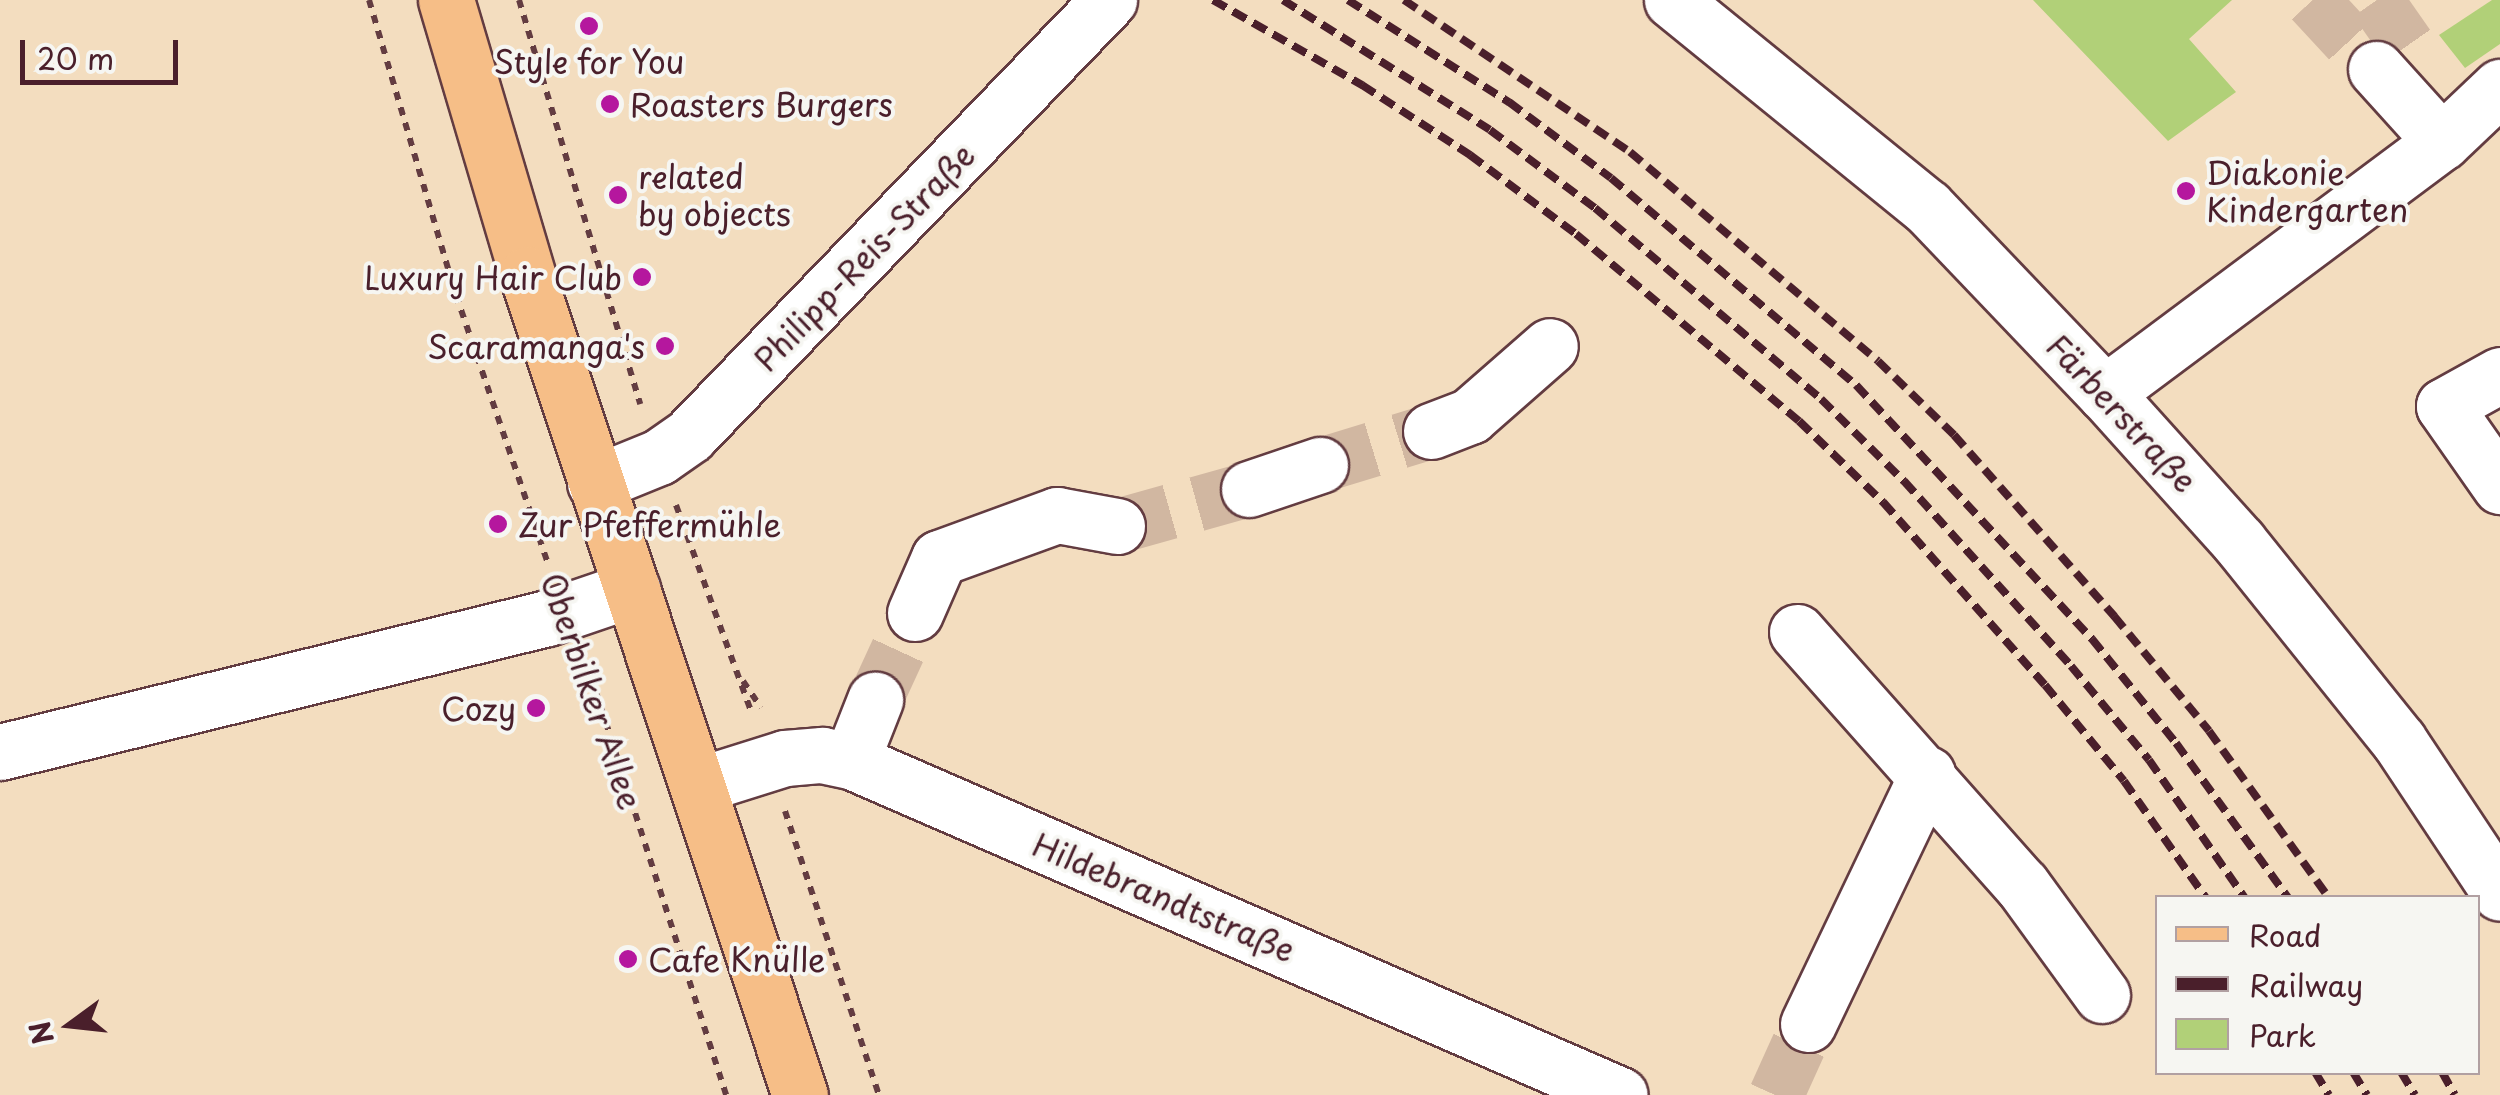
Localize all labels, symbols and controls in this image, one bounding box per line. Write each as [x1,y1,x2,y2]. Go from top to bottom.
marker: Style for You [578,15,600,37]
scale bar [25,20,182,82]
text: 20 m [37,35,114,80]
place label: Style for You [491,42,687,80]
place label: Roasters Burgers [630,85,894,123]
marker: Roasters Burgers [599,93,621,115]
street label: Philipp-Reis-Straße [746,136,982,378]
place label: Diakonie Kindergarten [2206,154,2408,229]
place label: related by objects [638,158,792,233]
marker: Diakonie Kindergarten [2175,180,2197,202]
marker: related by objects [607,184,629,206]
place label: Luxury Hair Club [361,258,622,296]
marker: Luxury Hair Club [631,266,653,288]
street label: Färberstraße [2039,326,2205,500]
place label: Scaramanga's [427,327,645,365]
marker: Scaramanga's [654,335,676,357]
place label: Zur Pfeffermühle [518,505,781,543]
marker: Zur Pfeffermühle [487,513,509,535]
street label: Oberbilker Allee [533,567,651,815]
place label: Cozy [441,689,516,727]
marker: Cozy [525,697,547,719]
street label: Hildebrandtstraße [1027,824,1301,970]
legend [2155,895,2480,1075]
text: Road [2249,912,2322,957]
place label: Cafe Knülle [648,940,827,978]
marker: Cafe Knülle [617,948,639,970]
text: Railway [2249,962,2363,1007]
north arrow [20,975,120,1075]
text: Park [2249,1012,2316,1057]
text: N [17,1017,64,1049]

